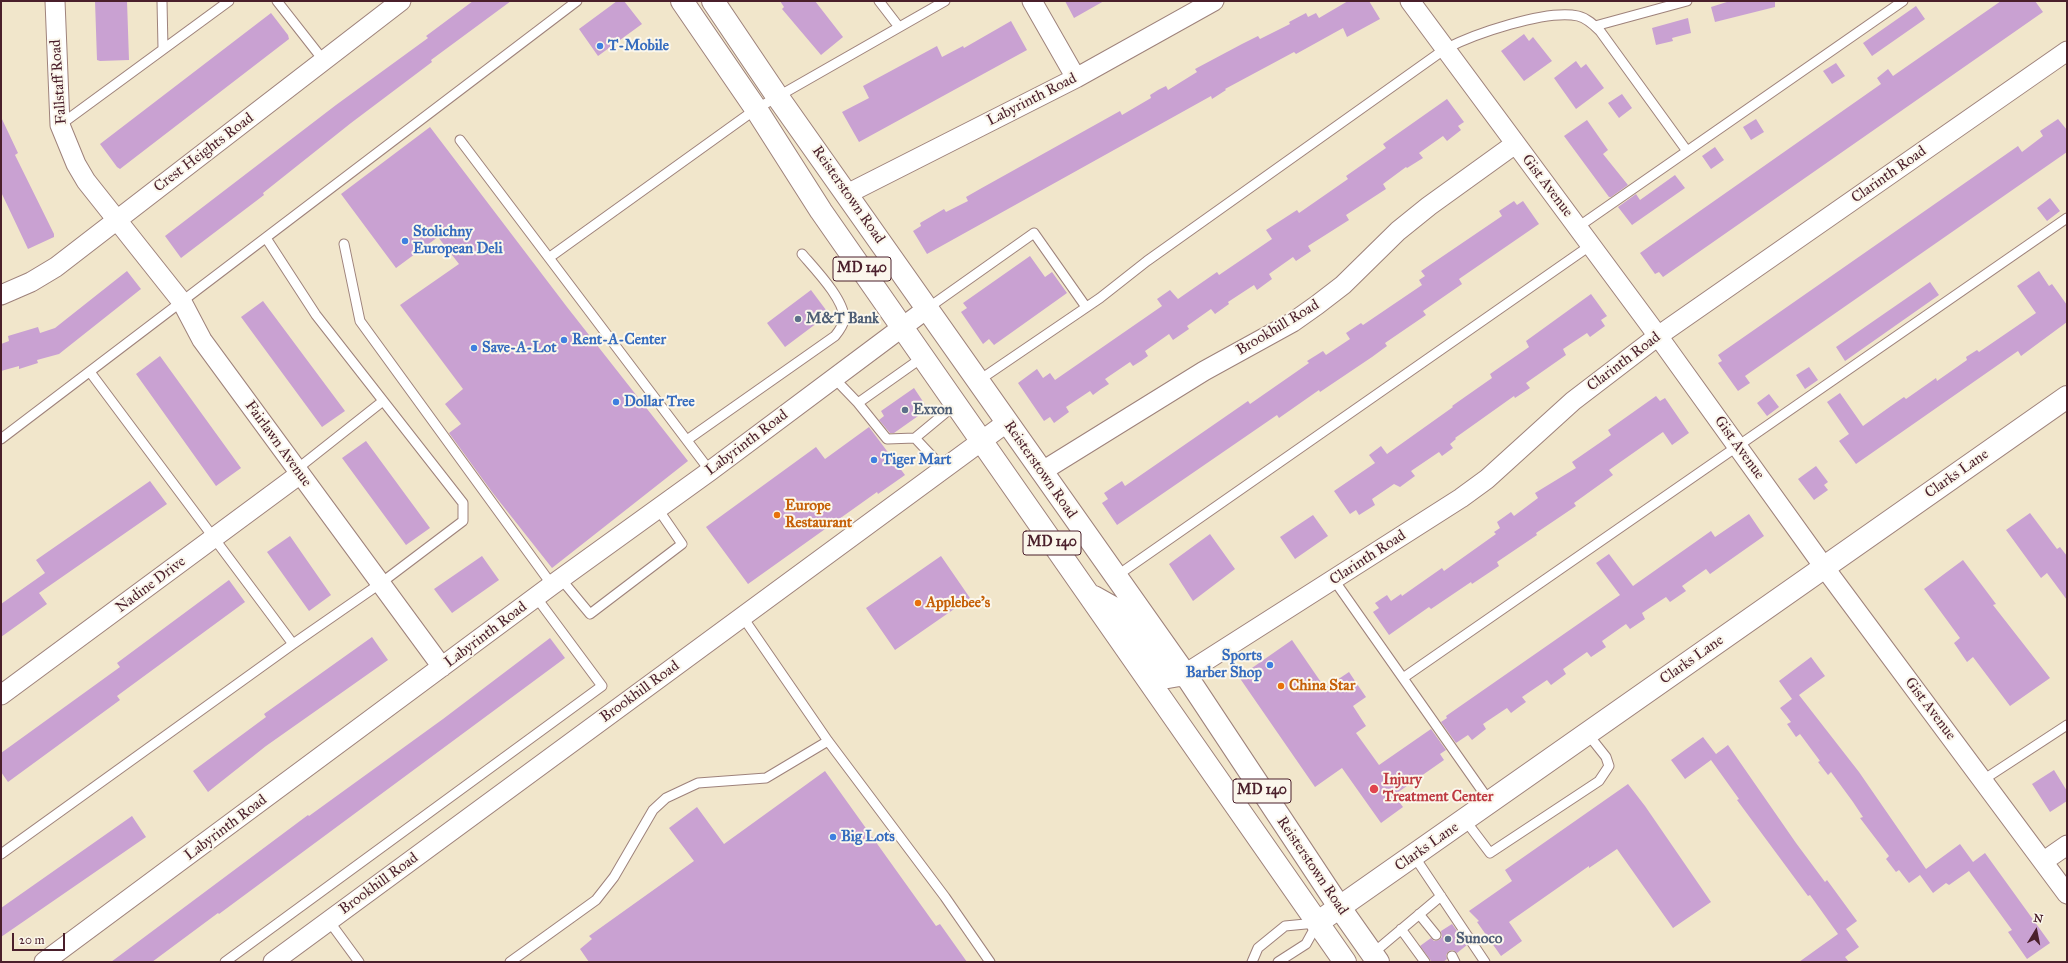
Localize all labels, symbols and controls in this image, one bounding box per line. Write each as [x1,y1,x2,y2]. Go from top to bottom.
place label: T-Mobile [608,37,669,55]
street label: Fallstaff Road [47,39,71,125]
marker: T-Mobile [595,41,605,51]
street label: Labyrinth Road [984,70,1080,130]
street label: Crest Heights Road [150,110,258,196]
street label: Reisterstown Road [808,143,888,247]
street label: Clarinth Road [1848,143,1930,207]
street label: Gist Avenue [1518,151,1576,221]
place label: Stolichny European Deli [413,223,503,258]
marker: Stolichny European Deli [400,236,410,246]
road number: MD 140 [833,257,891,281]
street label: Brookhill Road [1233,296,1323,360]
place label: M&T Bank [806,310,879,328]
marker: M&T Bank [793,314,803,324]
street label: Clarinth Road [1584,329,1664,395]
place label: Rent-A-Center [572,331,666,349]
marker: Rent-A-Center [559,335,569,345]
place label: Save-A-Lot [482,339,557,357]
marker: Save-A-Lot [469,343,479,353]
place label: Dollar Tree [624,393,695,411]
street label: Fairlawn Avenue [241,397,315,491]
marker: Dollar Tree [611,397,621,407]
place label: Exxon [913,401,953,419]
marker: Exxon [900,405,910,415]
street label: Labyrinth Road [702,406,792,480]
street label: Gist Avenue [1710,413,1768,483]
street label: Reisterstown Road [1000,418,1080,522]
street label: Clarks Lane [1922,446,1992,502]
place label: Tiger Mart [882,451,951,469]
marker: Tiger Mart [869,455,879,465]
place label: Europe Restaurant [785,497,852,532]
marker: Europe Restaurant [772,510,782,520]
street label: Clarinth Road [1327,527,1409,589]
road number: MD 140 [1023,531,1081,555]
street label: Nadine Drive [113,553,189,617]
place label: Applebee's [926,594,990,612]
street label: Labyrinth Road [441,598,531,672]
marker: Applebee's [913,598,923,608]
street label: Clarks Lane [1657,632,1727,688]
place label: Sports Barber Shop [1186,647,1262,682]
street label: Brookhill Road [597,657,683,727]
marker: Sports Barber Shop [1265,660,1275,670]
street label: Gist Avenue [1901,674,1959,744]
place label: China Star [1289,677,1355,695]
marker: China Star [1276,681,1286,691]
place label: Injury Treatment Center [1383,771,1493,806]
road number: MD 140 [1233,779,1291,803]
marker: Injury Treatment Center [1368,783,1380,795]
street label: Labyrinth Road [181,791,271,865]
street label: Reisterstown Road [1272,813,1352,919]
street label: Clarks Lane [1392,819,1462,875]
place label: Big Lots [841,828,895,846]
marker: Big Lots [828,832,838,842]
street label: Brookhill Road [336,849,422,919]
north arrow [2016,911,2056,951]
text: N [2032,911,2044,926]
scale bar [14,925,67,951]
place label: Sunoco [1456,930,1502,948]
text: 20 m [19,933,45,947]
marker: Sunoco [1443,934,1453,944]

